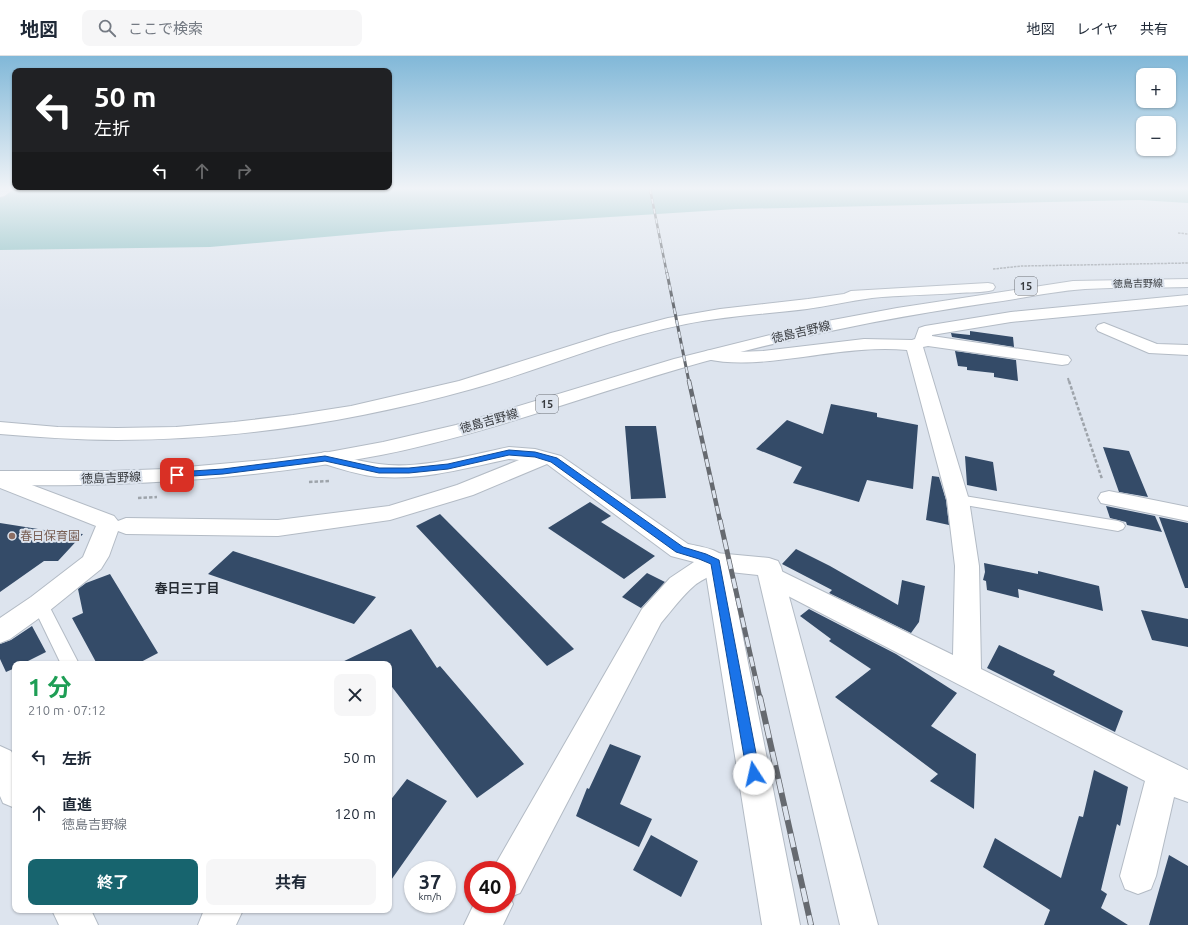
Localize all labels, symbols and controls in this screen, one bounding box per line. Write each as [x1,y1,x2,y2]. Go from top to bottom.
search box [82,10,362,46]
icon: search [96,17,118,39]
text: 地図 [20,18,58,40]
text: ここで検索 [128,20,203,37]
text: 地図 [1026,21,1054,37]
text: レイヤ [1076,21,1118,37]
text: 共有 [1140,21,1168,37]
map controls [1136,68,1176,156]
button: + [1136,68,1176,108]
text: 50 m [94,81,156,112]
icon: left [28,84,80,136]
button: − [1136,116,1176,156]
text: 左折 [94,118,130,138]
icon: left [149,160,171,182]
icon: ahead [191,160,213,182]
icon: right [233,160,255,182]
road number: 15 [1015,277,1037,295]
street label: 徳島吉野線 [1113,278,1163,289]
street label: 徳島吉野線 [770,318,832,345]
road number: 15 [536,395,558,413]
street label: 徳島吉野線 [458,406,519,435]
pin [160,458,194,492]
icon: arrive [166,464,188,486]
street label: 徳島吉野線 [81,470,141,485]
place label: 春日保育園 [20,529,80,542]
marker: 春日保育園 [7,531,17,541]
district label: 春日三丁目 [154,581,220,595]
text: 1 分 [28,674,71,701]
button: close [334,674,376,716]
text: 210 m · 07:12 [28,703,106,717]
icon: left [28,746,50,768]
text: 50 m [343,749,376,766]
text: 左折 [62,750,92,767]
position arrow [733,753,775,795]
text: 直進 [62,796,92,813]
icon: ahead [28,802,50,824]
text: 120 m [334,805,376,822]
text: 徳島吉野線 [62,817,127,831]
button: 終了 [28,859,198,905]
button: 共有 [206,859,376,905]
speed limit sign: 40 [464,861,516,913]
text: 37 [419,870,441,893]
text: km/h [418,891,442,902]

